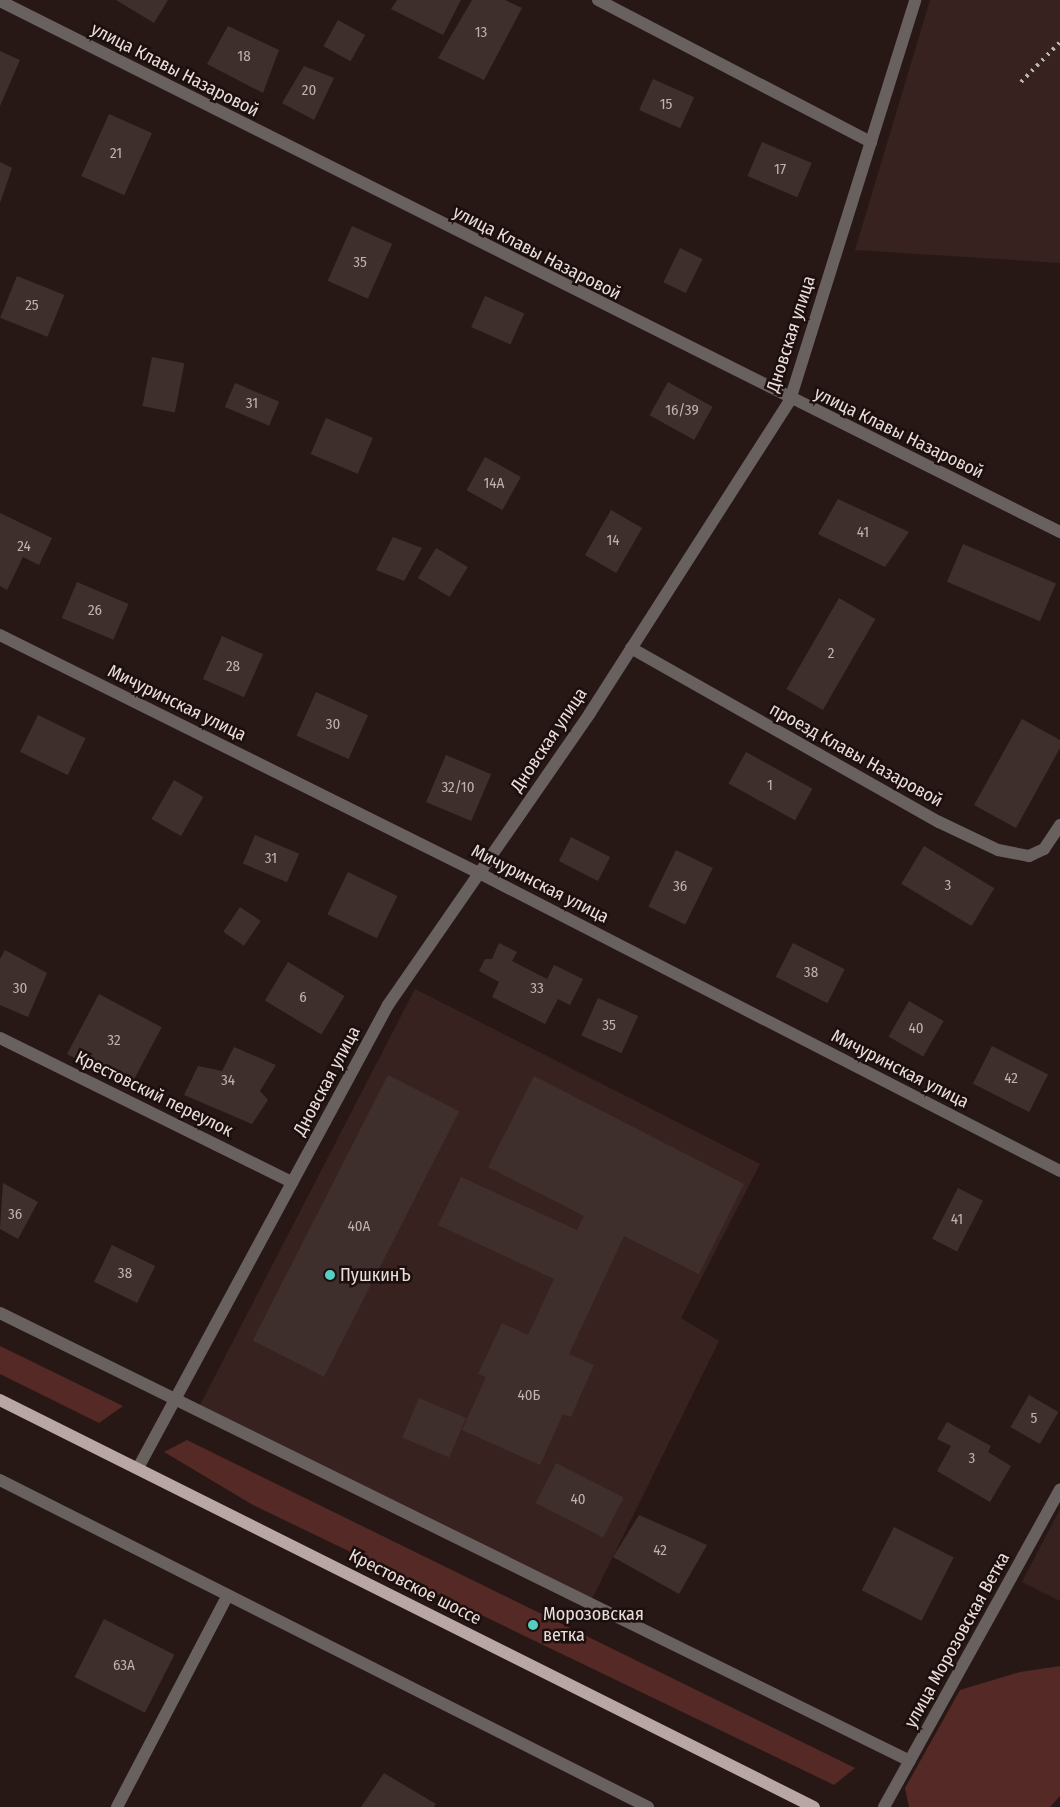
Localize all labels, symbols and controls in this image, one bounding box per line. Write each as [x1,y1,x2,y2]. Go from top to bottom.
street label: улица Клавы Назаровой [87,18,263,122]
house number: 13 [475,24,487,42]
house number: 18 [237,48,251,66]
house number: 20 [302,82,316,100]
house number: 15 [660,96,672,114]
house number: 21 [110,145,122,163]
house number: 17 [774,161,786,179]
street label: улица Клавы Назаровой [449,201,625,305]
house number: 35 [353,254,367,272]
street label: Дновская улица [762,273,820,395]
house number: 25 [25,297,39,315]
street label: улица Клавы Назаровой [811,383,987,483]
house number: 31 [246,395,258,413]
house number: 16/39 [665,402,699,420]
house number: 14А [484,475,504,493]
house number: 41 [857,524,869,542]
house number: 14 [606,532,620,550]
house number: 24 [17,538,31,556]
house number: 26 [88,602,102,620]
house number: 2 [828,645,834,663]
house number: 28 [226,658,240,676]
street label: Мичуринская улица [104,660,250,746]
street label: Дновская улица [506,684,592,796]
street label: проезд Клавы Назаровой [766,698,946,812]
house number: 30 [326,716,340,734]
house number: 1 [767,777,773,795]
house number: 32/10 [441,779,475,797]
street label: Мичуринская улица [468,840,612,928]
house number: 31 [265,850,277,868]
house number: 3 [945,877,951,895]
house number: 36 [673,878,687,896]
house number: 38 [804,964,818,982]
house number: 30 [13,980,27,998]
house number: 33 [530,980,544,998]
house number: 6 [299,989,307,1007]
house number: 35 [602,1017,616,1035]
house number: 40 [908,1020,924,1038]
street label: Дновская улица [289,1023,365,1139]
street label: Мичуринская улица [828,1025,972,1113]
house number: 32 [107,1032,121,1050]
street label: Крестовский переулок [72,1046,236,1142]
house number: 42 [1004,1070,1018,1088]
house number: 34 [221,1072,235,1090]
house number: 36 [8,1206,22,1224]
house number: 41 [951,1211,963,1229]
house number: 40А [348,1218,370,1236]
place label: ПушкинЪ [340,1264,411,1286]
house number: 38 [118,1265,132,1283]
marker: ПушкинЪ [324,1269,336,1281]
house number: 40Б [518,1387,540,1405]
house number: 5 [1031,1410,1037,1428]
house number: 3 [969,1450,975,1468]
house number: 40 [570,1491,586,1509]
house number: 42 [653,1542,667,1560]
street label: Крестовское шоссе [345,1544,485,1630]
street label: улица Морозовская Ветка [900,1549,1014,1731]
place label: Морозовская ветка [543,1604,644,1646]
marker: Морозовская ветка [527,1619,539,1631]
house number: 63А [113,1657,135,1675]

